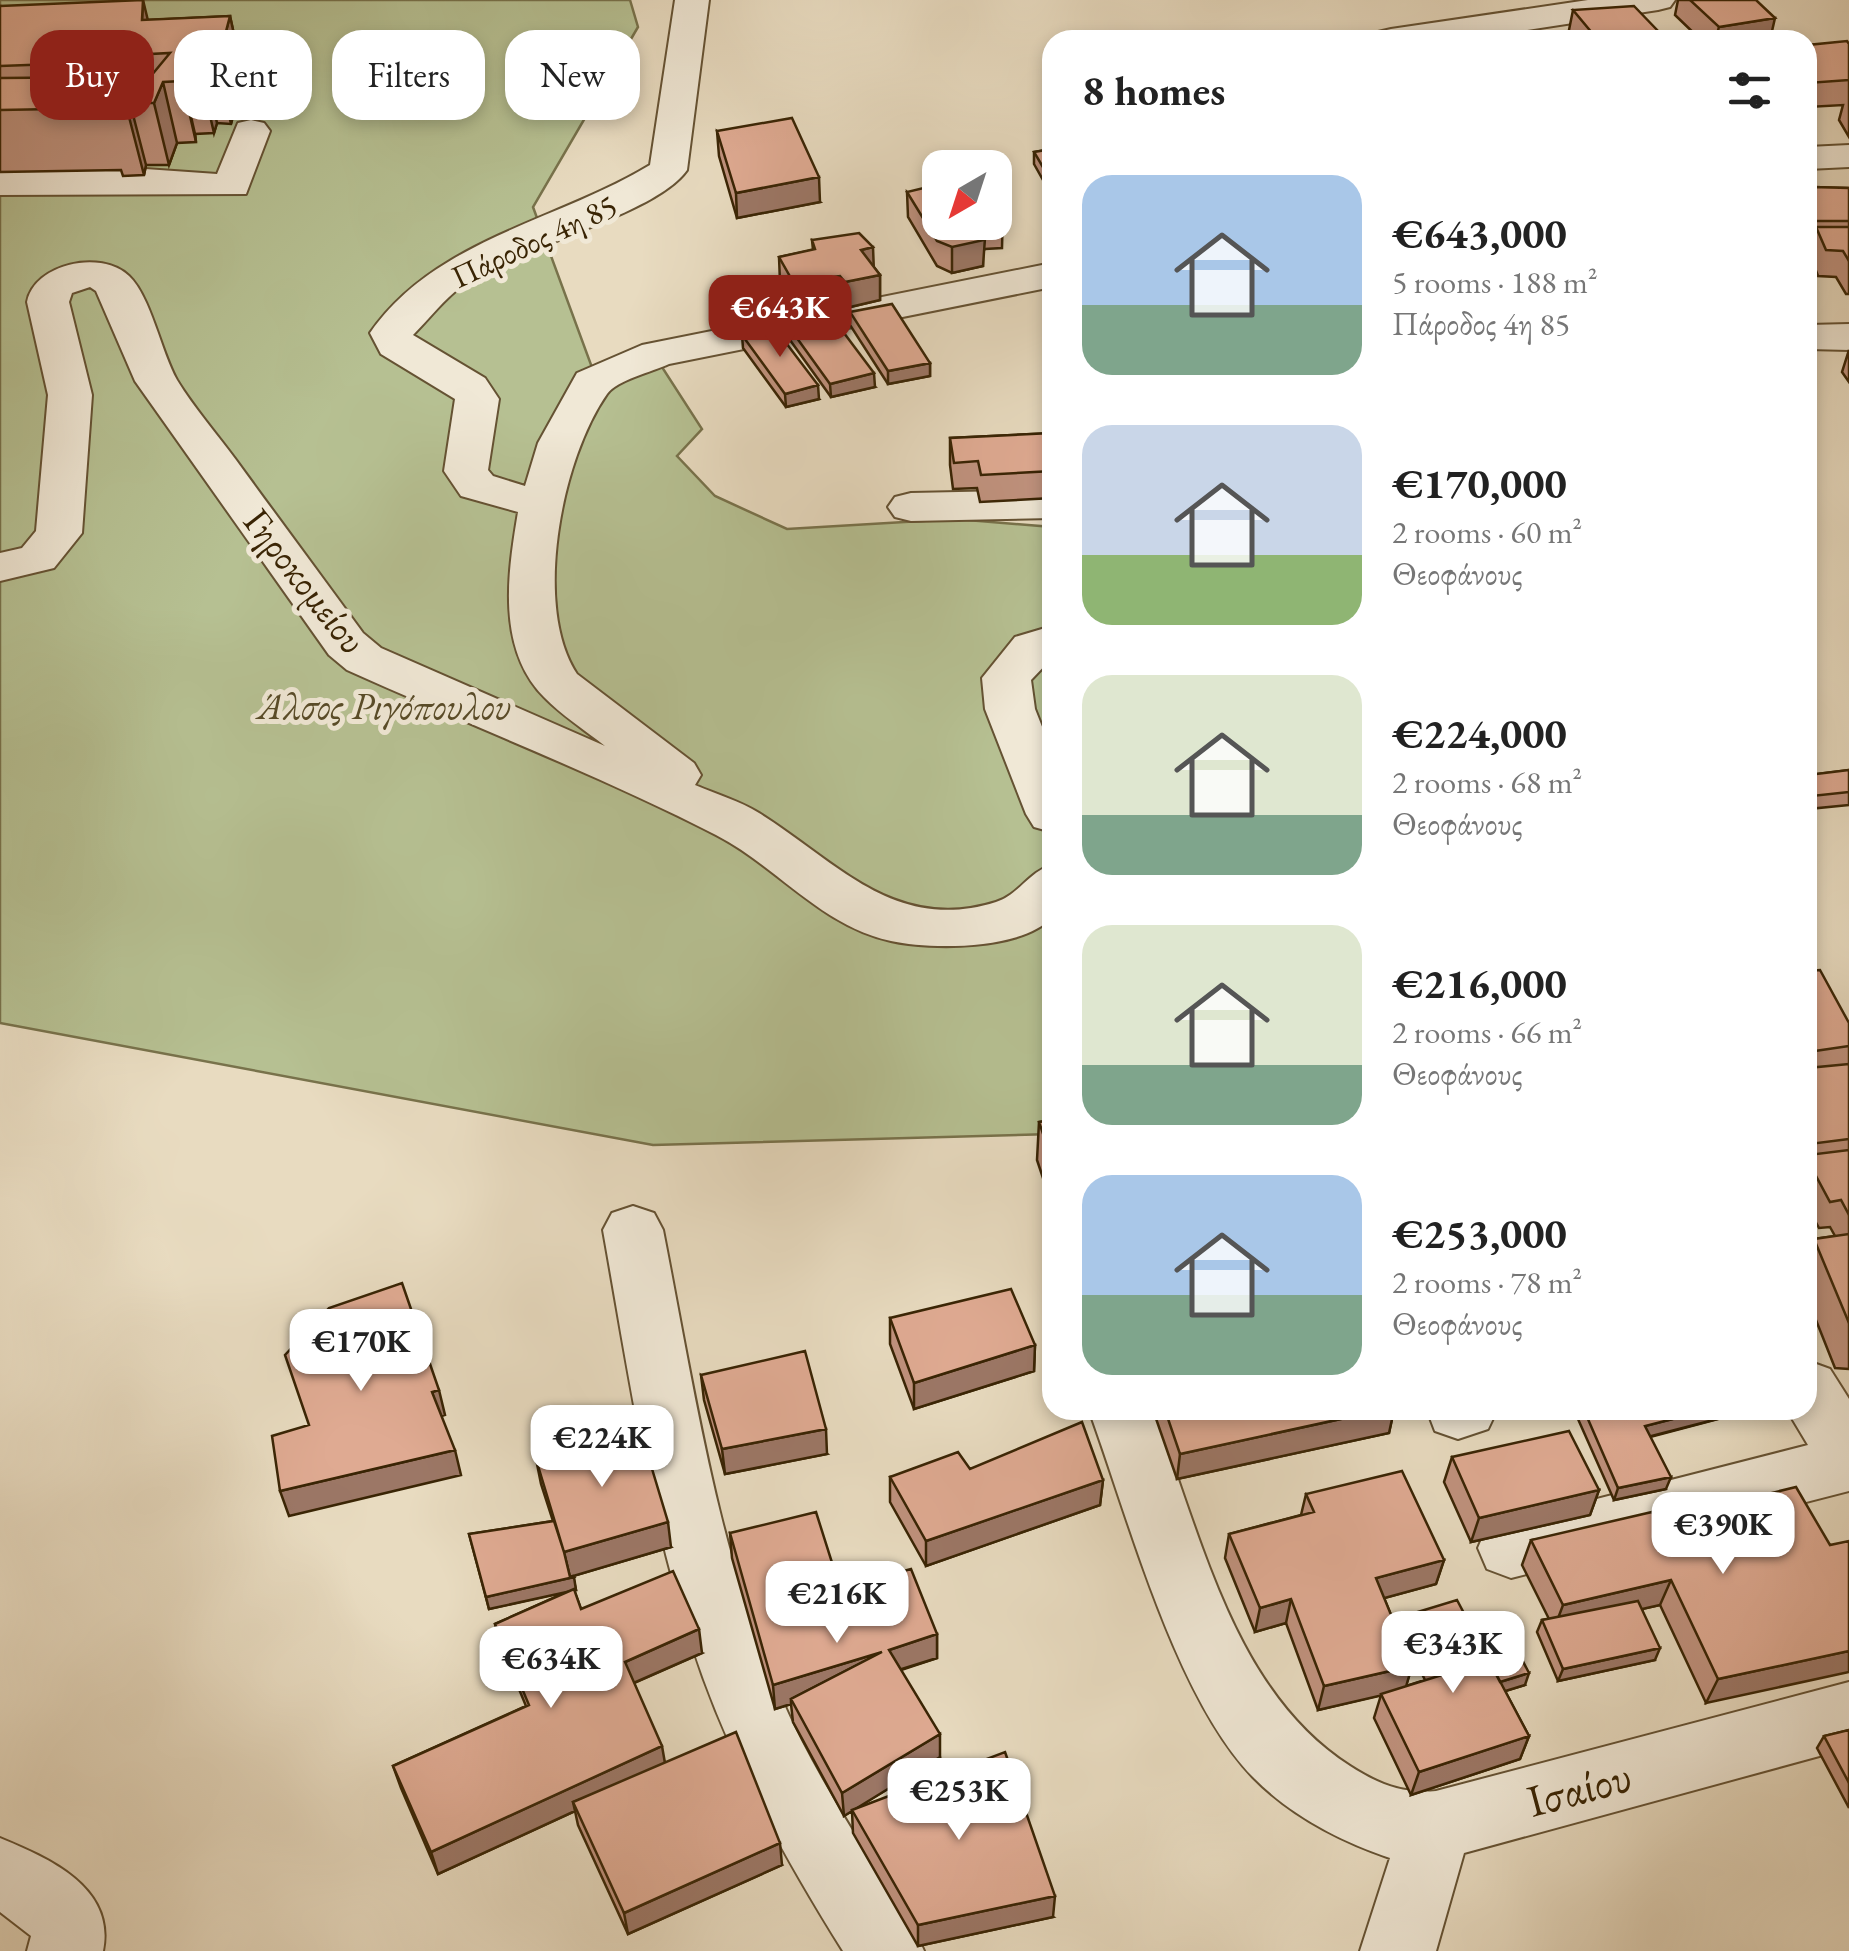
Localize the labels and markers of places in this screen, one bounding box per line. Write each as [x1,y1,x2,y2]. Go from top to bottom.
pin: €643K [710,275,850,360]
pin: €170K [291,1309,431,1394]
pin: €224K [532,1405,672,1490]
pin: €390K [1653,1492,1793,1577]
pin: €216K [767,1561,907,1646]
pin: €343K [1383,1611,1523,1696]
pin: €634K [481,1626,621,1711]
pin: €253K [889,1758,1029,1843]

